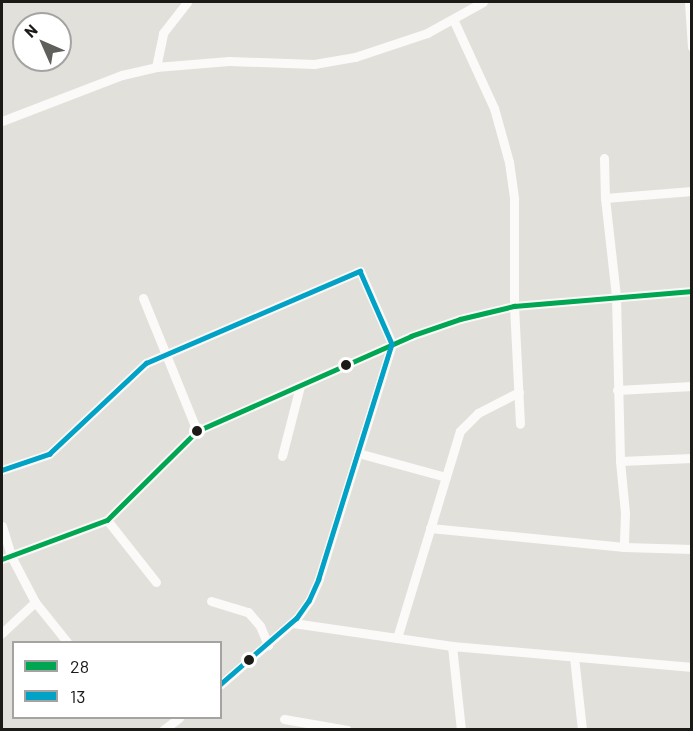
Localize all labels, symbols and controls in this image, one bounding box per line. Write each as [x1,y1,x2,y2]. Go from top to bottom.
north arrow [12,12,72,72]
text: N [20,20,41,41]
unlabelled marker [340,359,352,371]
unlabelled marker [191,425,203,437]
legend [12,641,222,719]
unlabelled marker [243,654,255,666]
text: 28 [70,655,89,677]
text: 13 [70,685,86,707]

